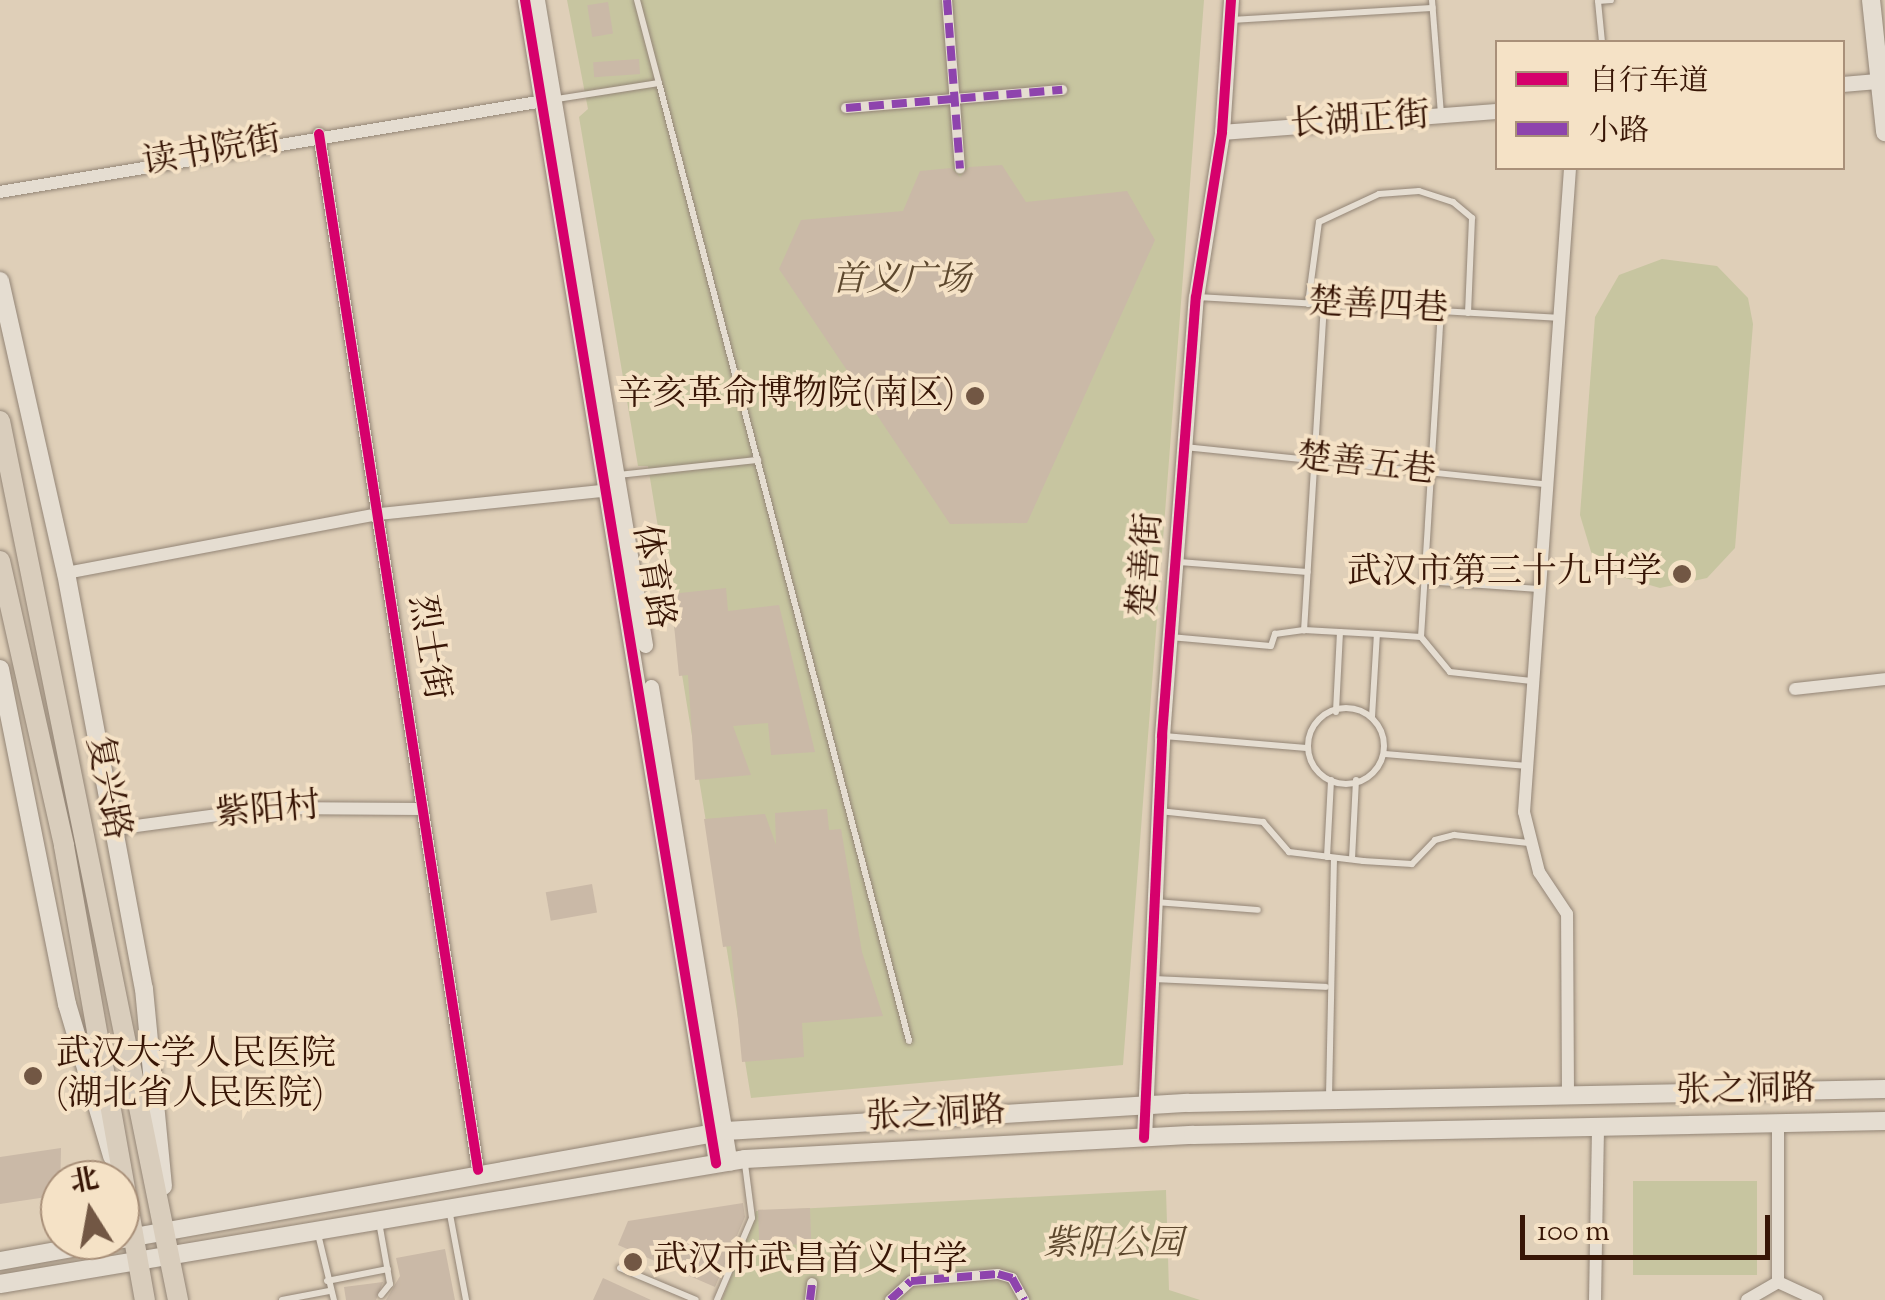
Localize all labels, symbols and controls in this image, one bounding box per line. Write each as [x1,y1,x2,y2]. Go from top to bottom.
legend [1495,40,1845,170]
text: 自行车道 [1589,61,1709,104]
street label: 长湖正街 [1289,96,1431,148]
text: 小路 [1589,111,1649,154]
street label: 读书院街 [139,120,285,186]
park label: 首义广场 [831,261,971,303]
street label: 楚善四巷 [1307,283,1449,333]
place label: 辛亥革命博物院(南区) [617,375,955,417]
marker: 辛亥革命博物院(南区) [964,385,986,407]
street label: 楚善五巷 [1294,438,1438,494]
street label: 楚善街 [1123,511,1173,619]
street label: 体育路 [622,522,680,632]
place label: 武汉市第三十九中学 [1347,553,1662,595]
marker: 武汉市第三十九中学 [1671,563,1693,585]
street label: 烈士街 [398,593,456,703]
street label: 复兴路 [75,732,137,844]
street label: 紫阳村 [214,787,322,837]
place label: 武汉大学人民医院 (湖北省人民医院) [56,1035,336,1117]
marker: 武汉大学人民医院 (湖北省人民医院) [20,1063,46,1089]
street label: 张之洞路 [1676,1070,1816,1114]
street label: 张之洞路 [865,1091,1007,1141]
north arrow [40,1160,140,1260]
text: 北 [67,1160,102,1205]
scale bar [1525,1195,1775,1257]
text: 100 m [1537,1211,1610,1254]
park label: 紫阳公园 [1043,1225,1183,1267]
place label: 武汉市武昌首义中学 [653,1241,968,1283]
marker: 武汉市武昌首义中学 [622,1251,644,1273]

